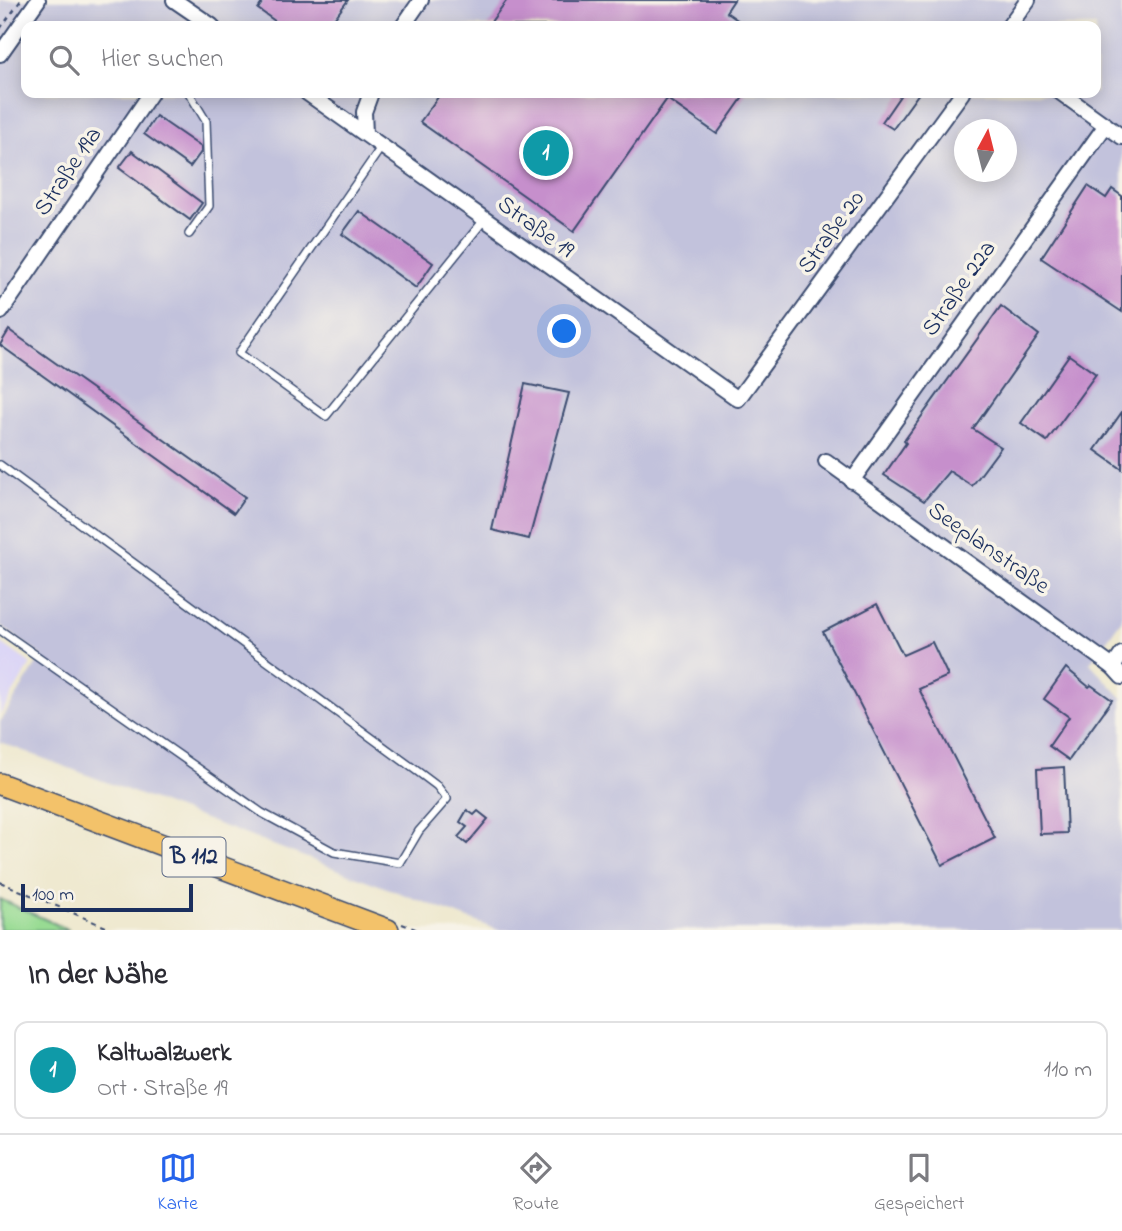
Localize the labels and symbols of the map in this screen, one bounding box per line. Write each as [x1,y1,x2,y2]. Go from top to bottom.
north arrow [954,119,1017,182]
street label: Straße 19a [26,120,112,224]
pin: 1 [523,127,569,179]
street label: Straße 20 [790,184,874,282]
street label: Straße 19 [489,188,582,268]
street label: Straße 22a [914,234,1006,344]
your location [547,314,581,348]
street label: Seeplanstraße [920,494,1056,604]
road number: B 112 [162,838,226,876]
scale bar [21,881,192,913]

